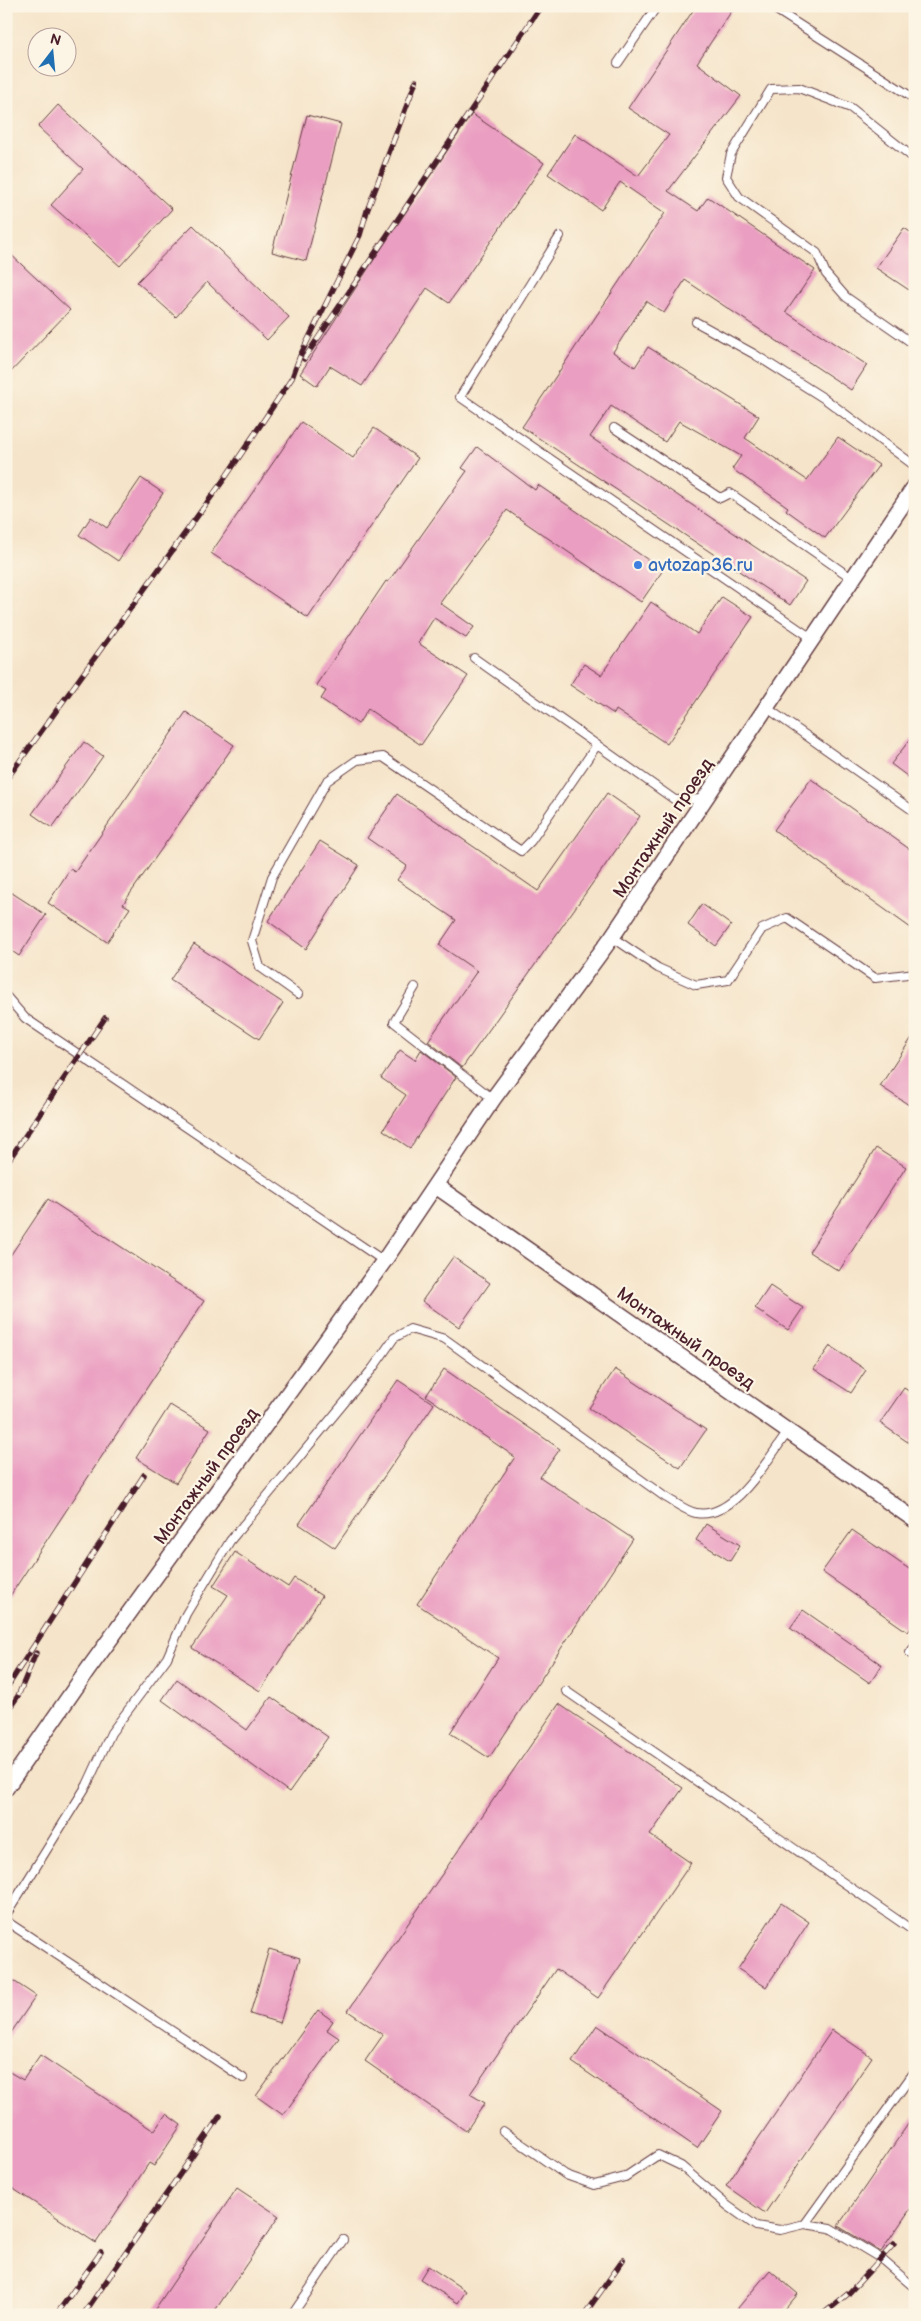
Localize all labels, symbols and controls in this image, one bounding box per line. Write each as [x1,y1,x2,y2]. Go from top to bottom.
north arrow [28,28,78,78]
text: N [48,30,63,50]
place label: avtozap36.ru [648,555,753,576]
marker: avtozap36.ru [632,559,644,571]
street label: Монтажный проезд [609,755,718,902]
street label: Монтажный проезд [613,1283,759,1394]
street label: Монтажный проезд [150,1404,263,1549]

